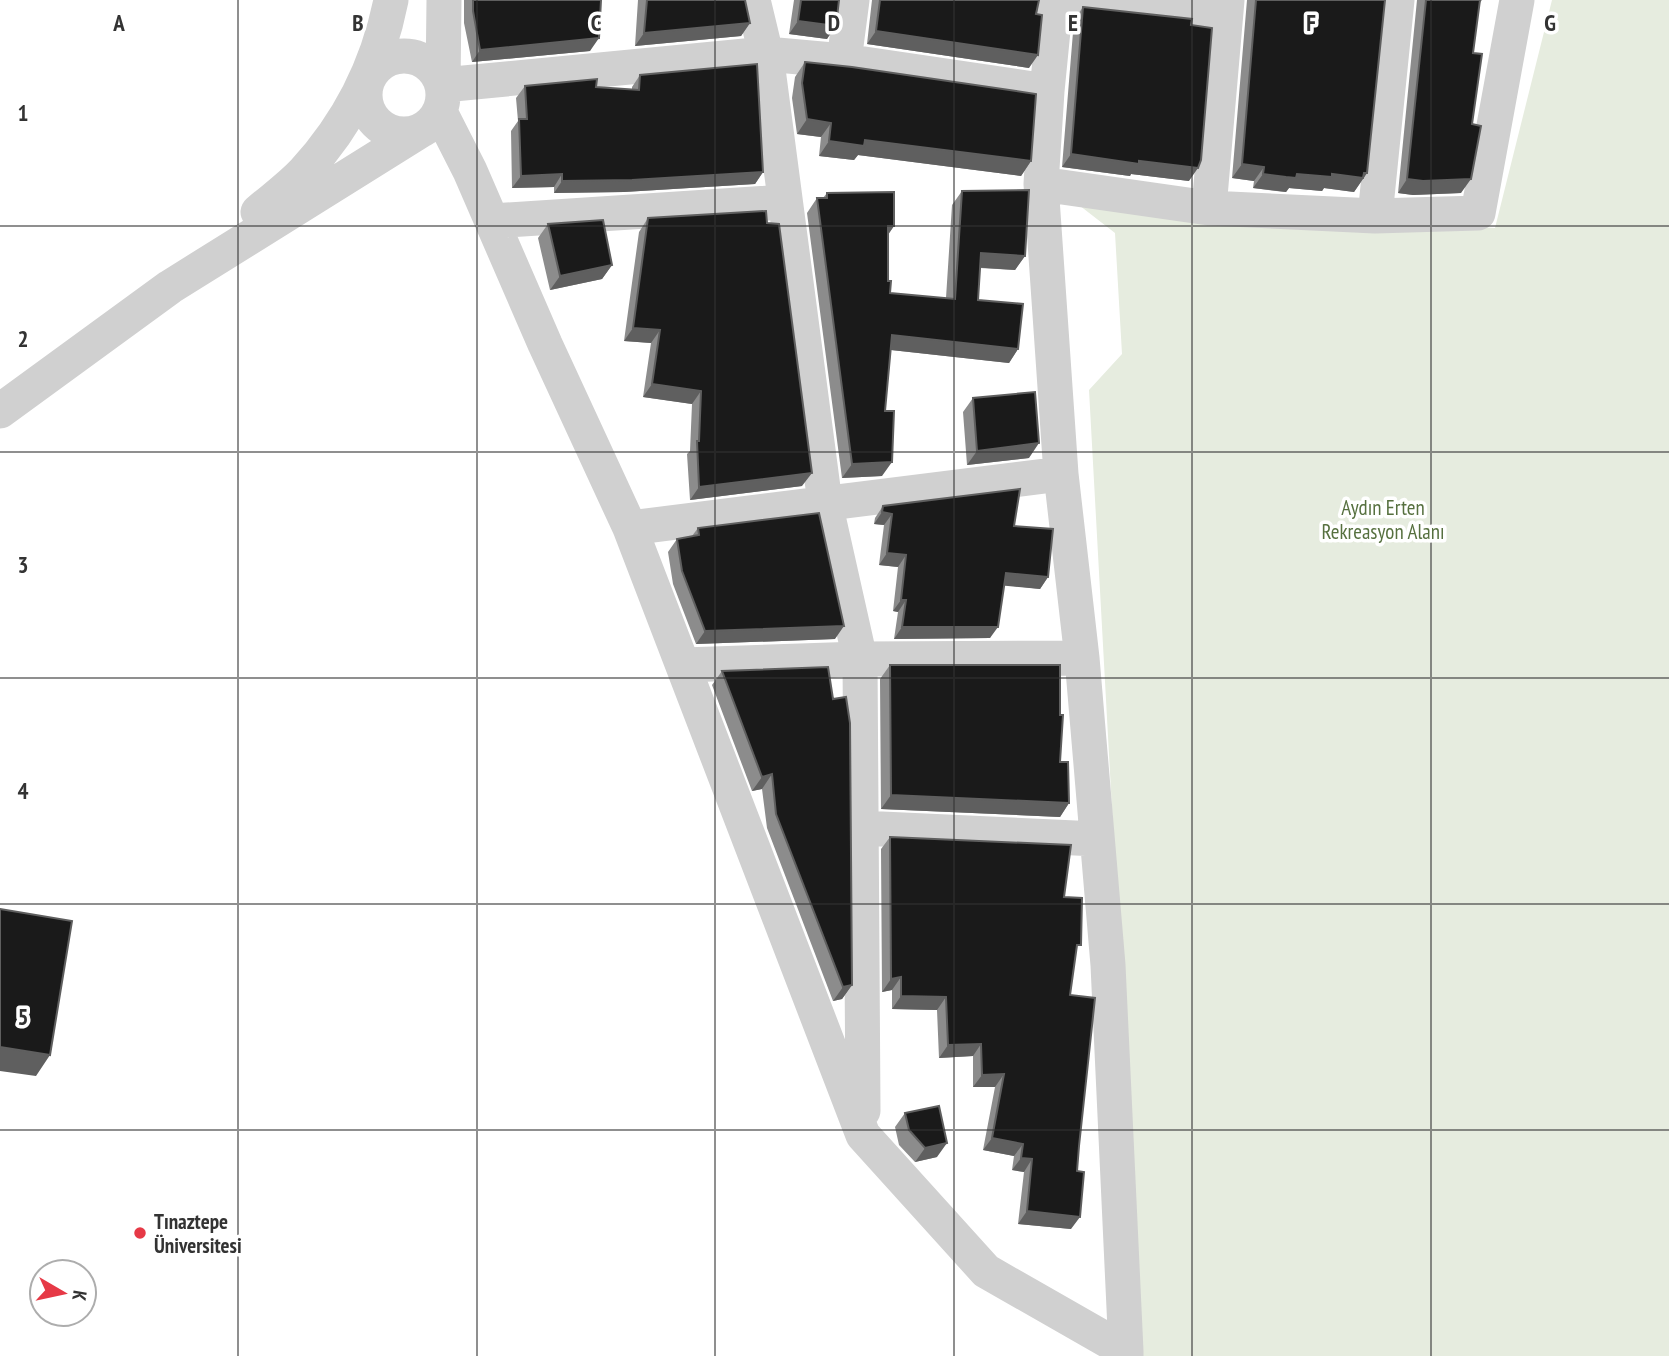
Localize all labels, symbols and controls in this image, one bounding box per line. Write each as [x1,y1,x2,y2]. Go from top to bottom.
text: A [112,8,125,37]
text: B [352,8,364,37]
text: C [591,8,602,37]
text: D [828,8,840,37]
text: E [1068,8,1078,37]
text: F [1306,8,1316,37]
text: G [1544,8,1556,37]
text: 1 [18,98,29,127]
text: 2 [18,324,29,353]
park label: Aydın Erten Rekreasyon Alanı [1321,494,1445,545]
text: 3 [18,550,29,579]
text: 4 [18,776,29,805]
text: 5 [18,1002,29,1031]
place label: Tınaztepe Üniversitesi [154,1208,242,1259]
marker: Tınaztepe Üniversitesi [132,1225,148,1241]
north arrow [28,1258,98,1328]
text: K [67,1289,92,1303]

